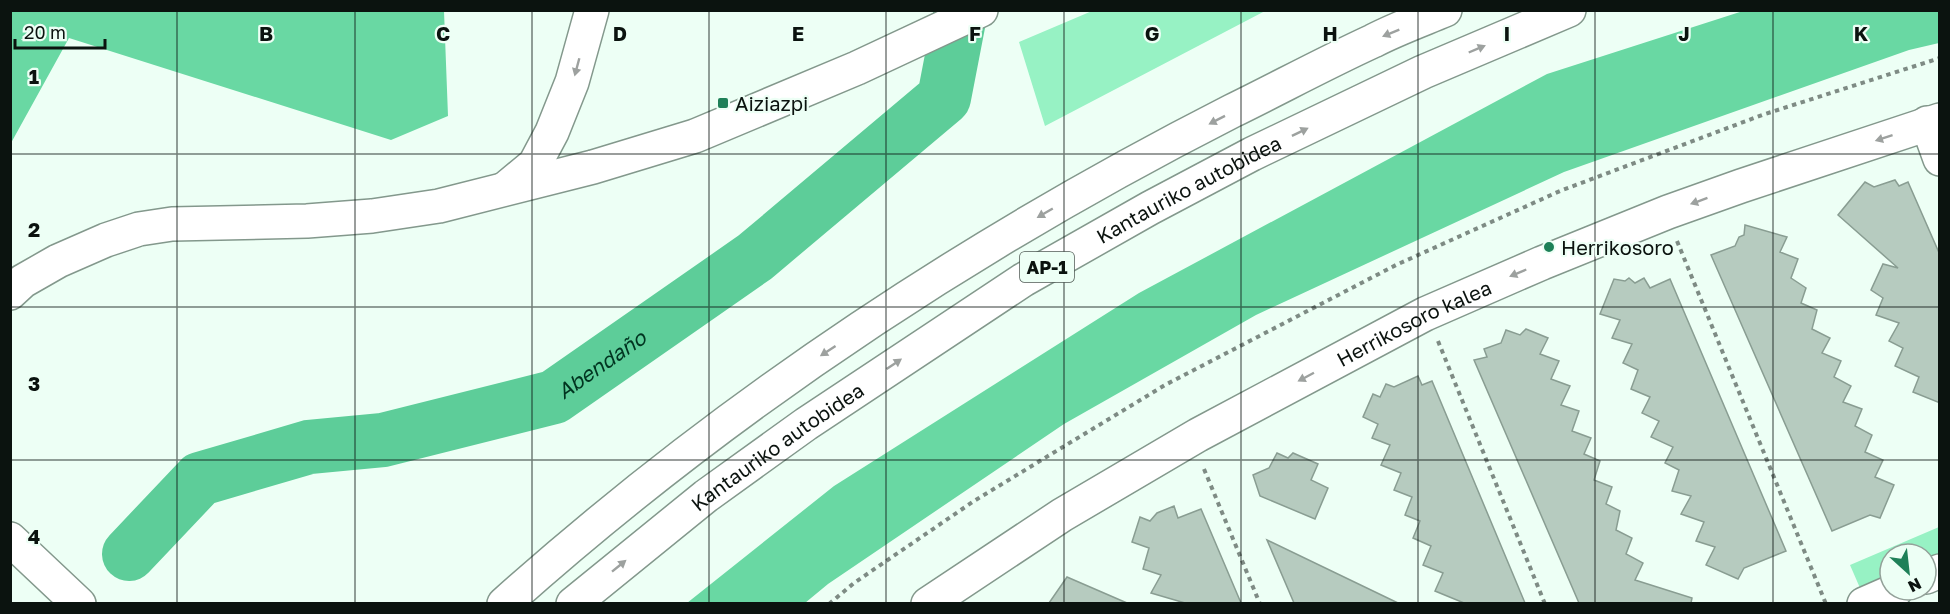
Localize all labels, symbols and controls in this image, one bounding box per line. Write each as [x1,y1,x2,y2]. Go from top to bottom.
scale bar [15,12,105,50]
text: 20 m [24,21,66,43]
text: B [259,21,273,45]
text: C [436,21,450,45]
text: D [613,21,627,45]
text: E [792,21,804,45]
text: F [969,21,981,45]
text: G [1145,21,1159,45]
text: H [1322,21,1338,45]
text: I [1504,21,1510,45]
text: J [1678,21,1690,45]
text: K [1854,21,1869,45]
one-way arrow [1382,29,1400,38]
one-way arrow [1468,44,1486,54]
one-way arrow [571,58,581,76]
text: 1 [29,64,39,88]
place label: Aiziazpi [735,91,808,115]
marker: Aiziazpi [716,96,730,110]
one-way arrow [1208,115,1225,124]
one-way arrow [1291,127,1308,136]
street label: Kantauriko autobidea [1092,130,1285,248]
one-way arrow [1875,134,1893,143]
one-way arrow [1690,196,1708,206]
one-way arrow [1037,207,1053,218]
text: 2 [28,217,40,241]
place label: Herrikosoro [1561,235,1674,259]
marker: Herrikosoro [1542,240,1556,254]
road number: AP-1 [1020,252,1074,282]
one-way arrow [1509,268,1527,278]
street label: Herrikosoro kalea [1332,275,1495,371]
water label: Abendaño [552,323,652,404]
one-way arrow [820,345,836,357]
one-way arrow [886,358,902,370]
text: 3 [28,371,40,395]
one-way arrow [1297,372,1314,382]
street label: Kantauriko autobidea [686,377,868,516]
text: 4 [28,524,40,548]
north arrow [1878,542,1938,602]
one-way arrow [611,561,626,573]
text: N [1905,574,1925,597]

